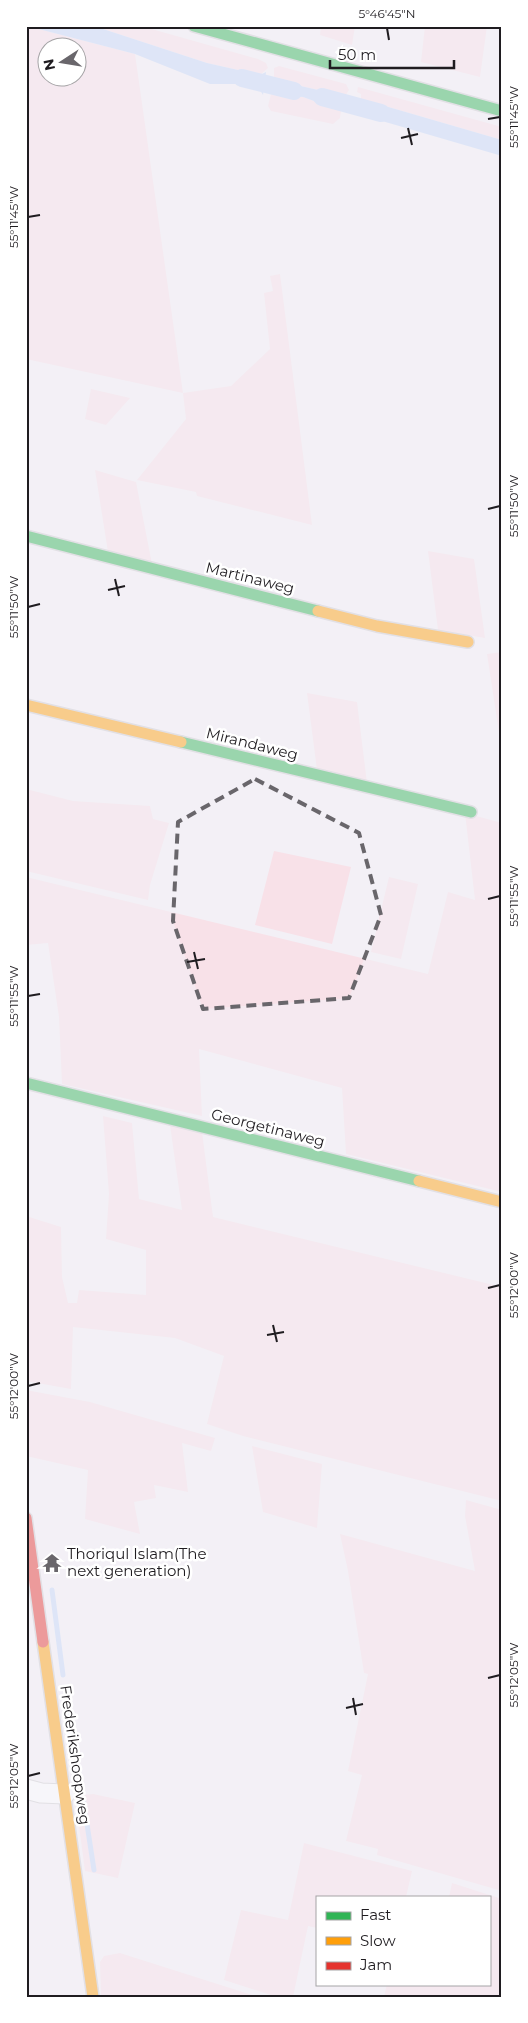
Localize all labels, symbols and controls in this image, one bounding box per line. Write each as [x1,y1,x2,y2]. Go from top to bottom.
text: 5°46'45"N [358,6,416,21]
north arrow [38,38,88,88]
scale bar [330,38,454,70]
text: 50 m [338,45,376,64]
text: N [39,57,59,72]
text: 55°11'45"W [506,86,521,148]
text: 55°11'45"W [6,186,21,248]
text: 55°11'50"W [506,475,521,537]
street label: Martinaweg [204,557,296,598]
text: 55°11'50"W [6,576,21,638]
street label: Mirandaweg [204,723,300,764]
text: 55°11'55"W [506,865,521,927]
text: 55°11'55"W [6,965,21,1027]
street label: Georgetinaweg [209,1104,327,1151]
text: 55°12'00"W [506,1252,521,1318]
text: 55°12'00"W [6,1353,21,1419]
place label: Thoriqul Islam(The next generation) [67,1544,206,1580]
temple icon: Thoriqul Islam(The next generation) [41,1552,63,1574]
text: 55°12'05"W [506,1642,521,1708]
street label: Frederikshoopweg [56,1684,95,1826]
text: 55°12'05"W [6,1743,21,1809]
legend [316,1896,490,1986]
text: Fast [360,1905,391,1924]
text: Slow [360,1931,396,1950]
text: Jam [359,1955,392,1974]

